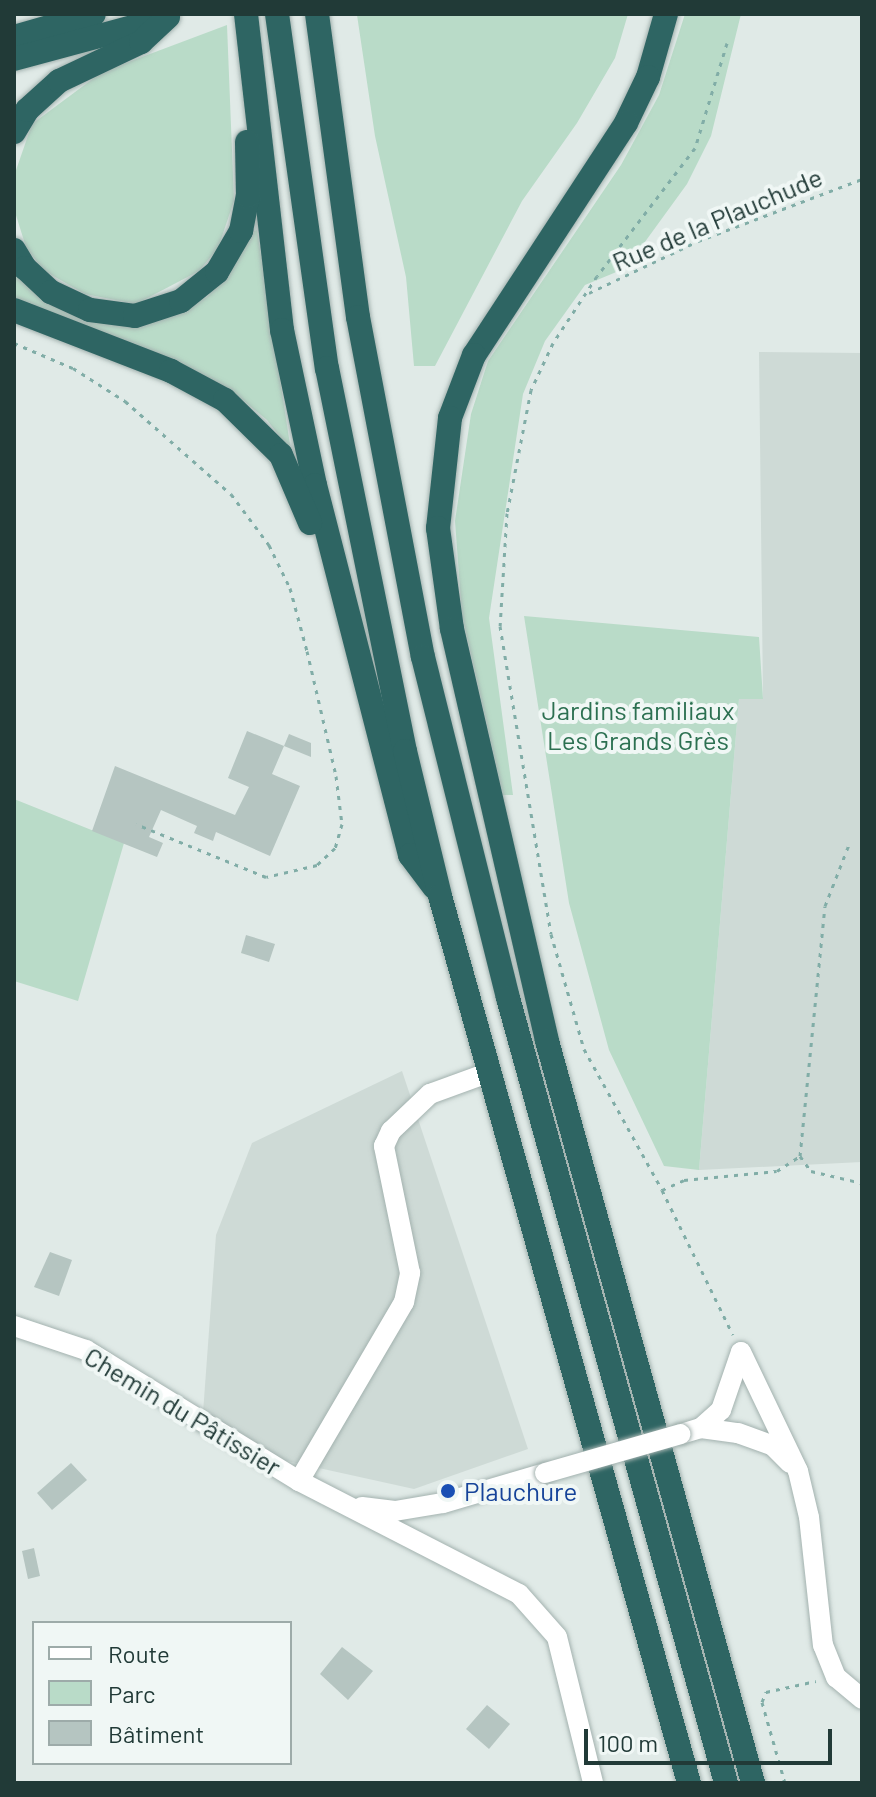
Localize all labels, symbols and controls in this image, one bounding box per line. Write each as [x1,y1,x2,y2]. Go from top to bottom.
street label: Rue de la Plauchude [607,161,827,277]
park label: Jardins familiaux Les Grands Grès [542,694,734,756]
street label: Chemin du Pâtissier [79,1340,287,1482]
place label: Plauchure [464,1475,577,1507]
marker: Plauchure [439,1482,457,1500]
legend [32,1621,292,1765]
text: Route [108,1639,170,1668]
text: Parc [108,1679,156,1708]
scale bar [588,1713,836,1763]
text: Bâtiment [108,1719,204,1748]
text: 100 m [598,1728,658,1757]

